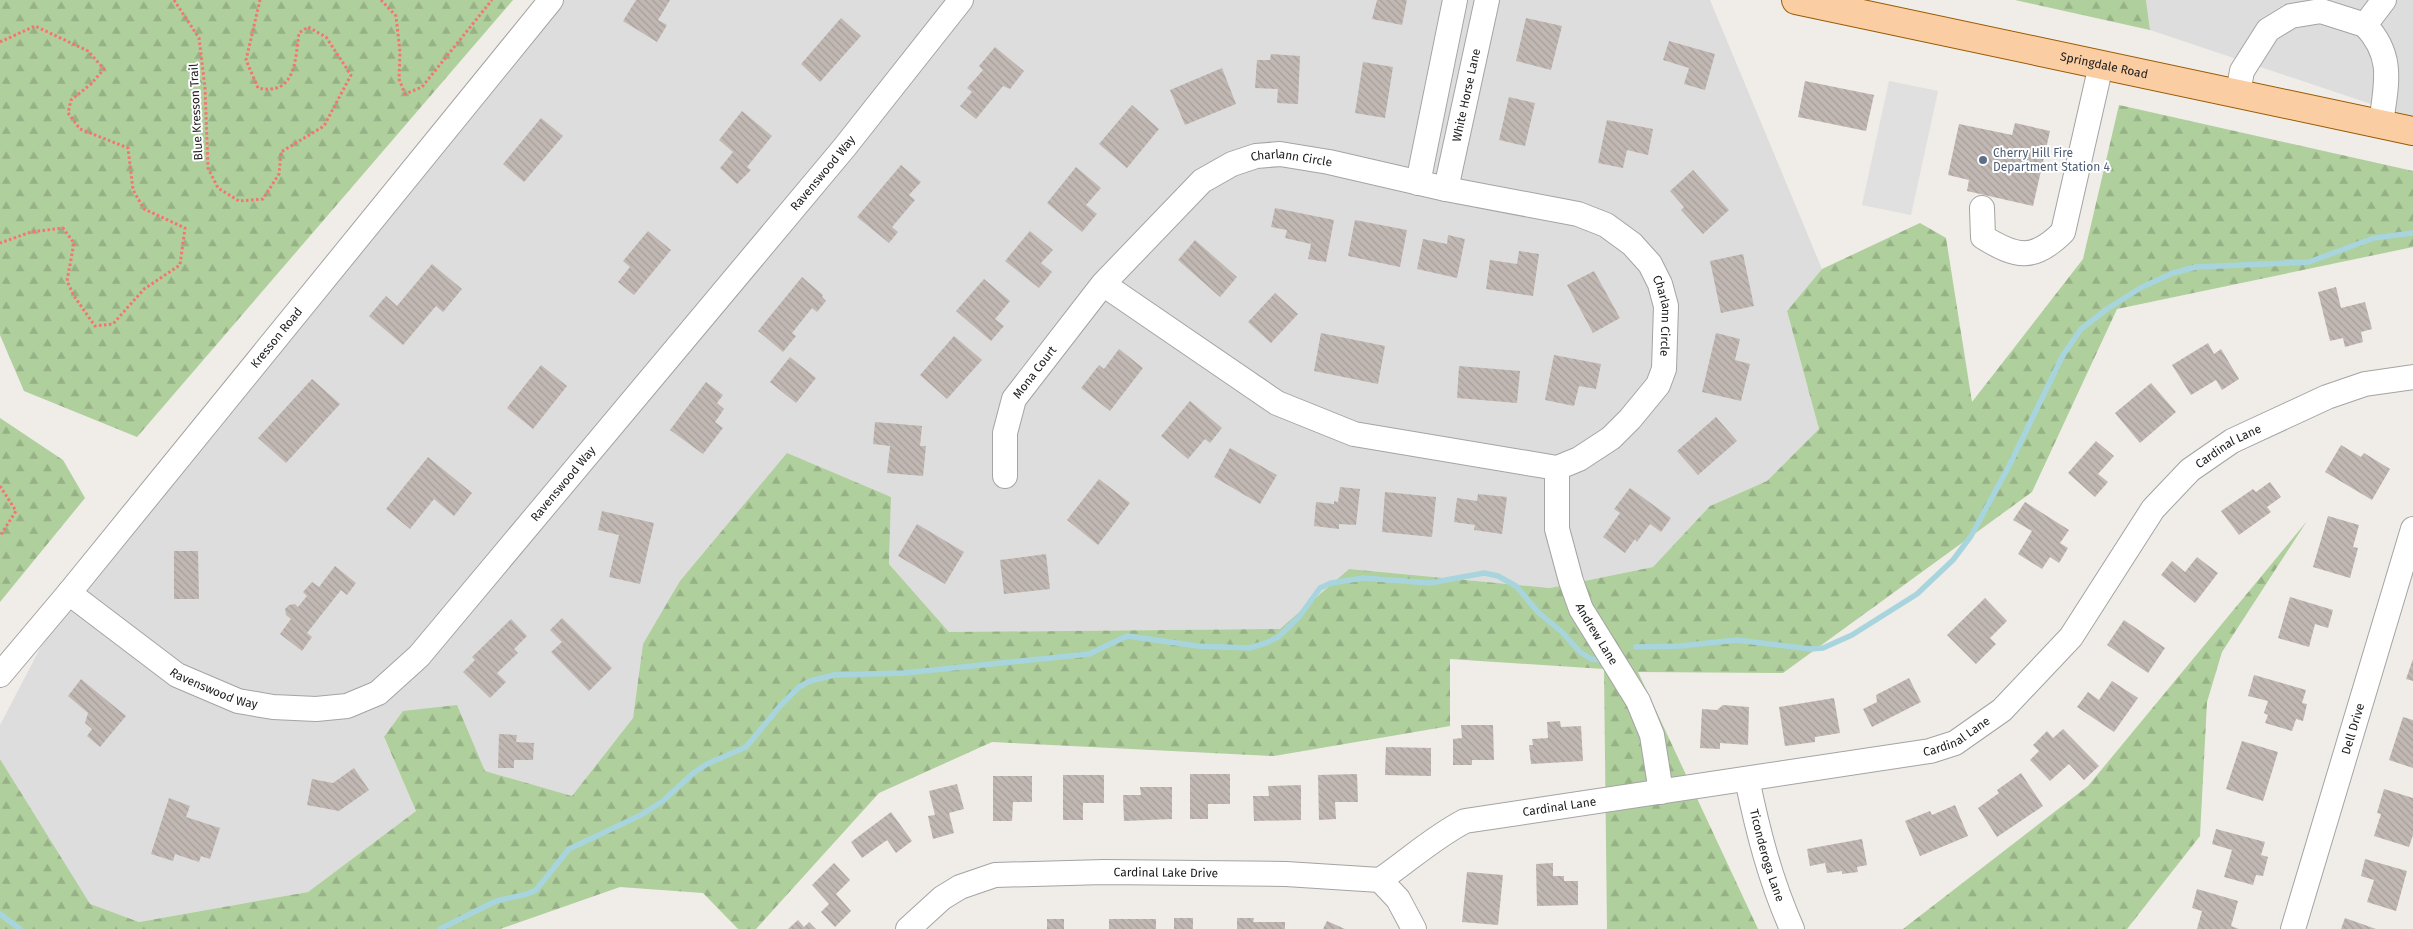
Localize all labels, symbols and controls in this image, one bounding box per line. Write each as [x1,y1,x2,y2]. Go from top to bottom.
street label: White Horse Lane [1449,47,1483,143]
street label: Springdale Road [2059,49,2149,82]
street label: Blue Kresson Trail [186,63,206,161]
street label: Ravenswood Way [788,133,858,213]
place label: Cherry Hill Fire Department Station 4 [1993,146,2110,174]
street label: Charlann Circle [1249,147,1333,169]
marker: Cherry Hill Fire Department Station 4 [1977,154,1989,166]
street label: Charlann Circle [1650,273,1674,357]
street label: Kresson Road [248,305,305,371]
street label: Mona Court [1010,343,1060,401]
street label: Cardinal Lane [2193,421,2263,471]
street label: Ravenswood Way [528,443,598,524]
street label: Andrew Lane [1573,602,1621,667]
street label: Ravenswood Way [167,665,259,711]
street label: Dell Drive [2339,702,2367,756]
street label: Cardinal Lane [1922,714,1993,759]
street label: Cardinal Lane [1522,794,1597,819]
street label: Ticonderoga Lane [1747,808,1787,904]
street label: Cardinal Lake Drive [1114,865,1218,880]

